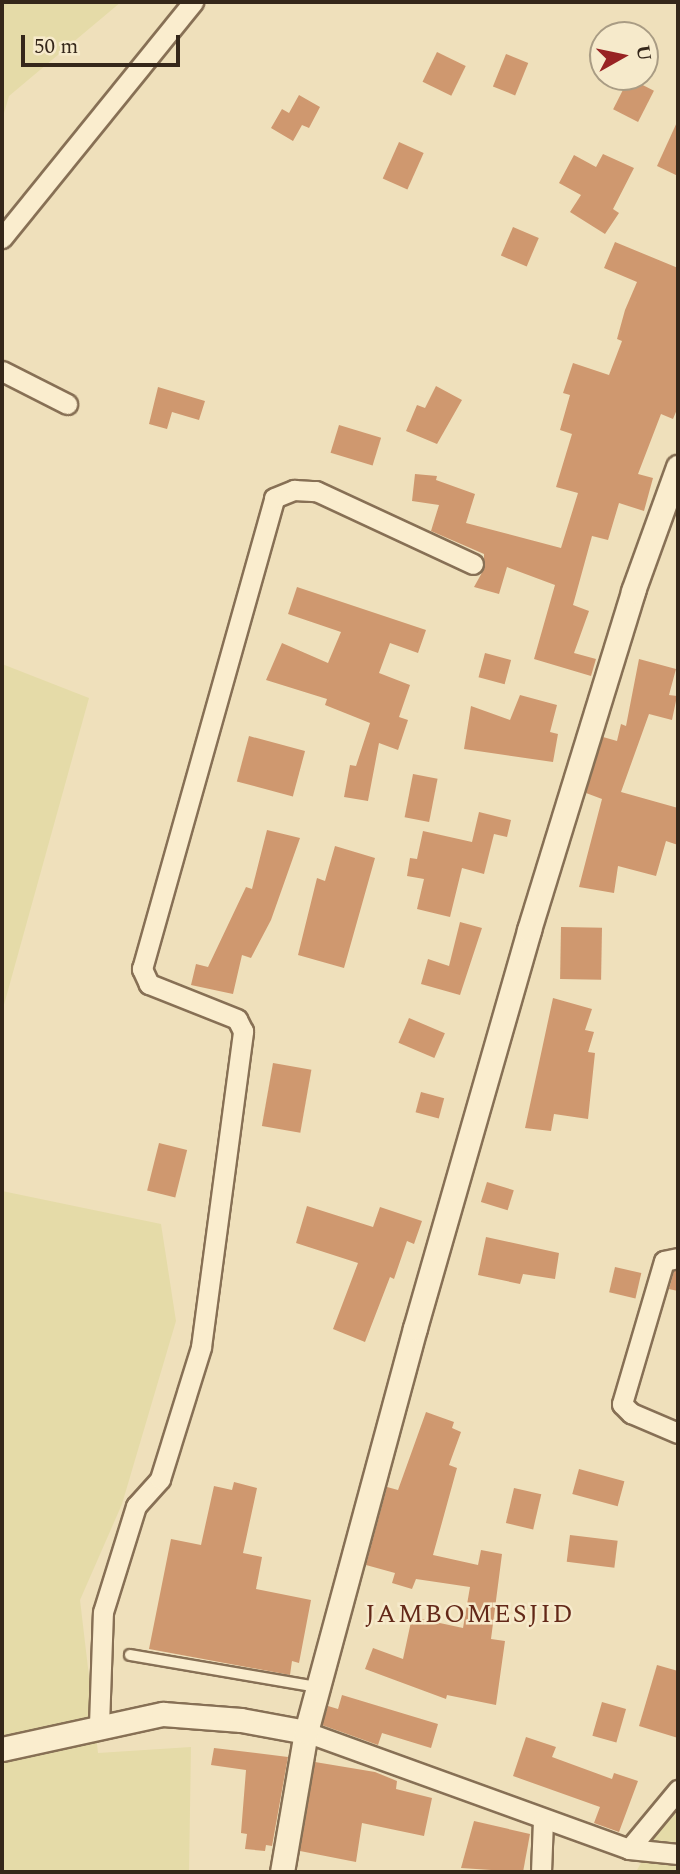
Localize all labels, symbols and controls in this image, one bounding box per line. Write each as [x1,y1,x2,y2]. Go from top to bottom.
scale bar [24,21,184,65]
north arrow [589,21,659,91]
text: 50 m [34,31,78,63]
text: U [628,43,659,63]
district label: JAMBOMESJID [367,1599,573,1631]

